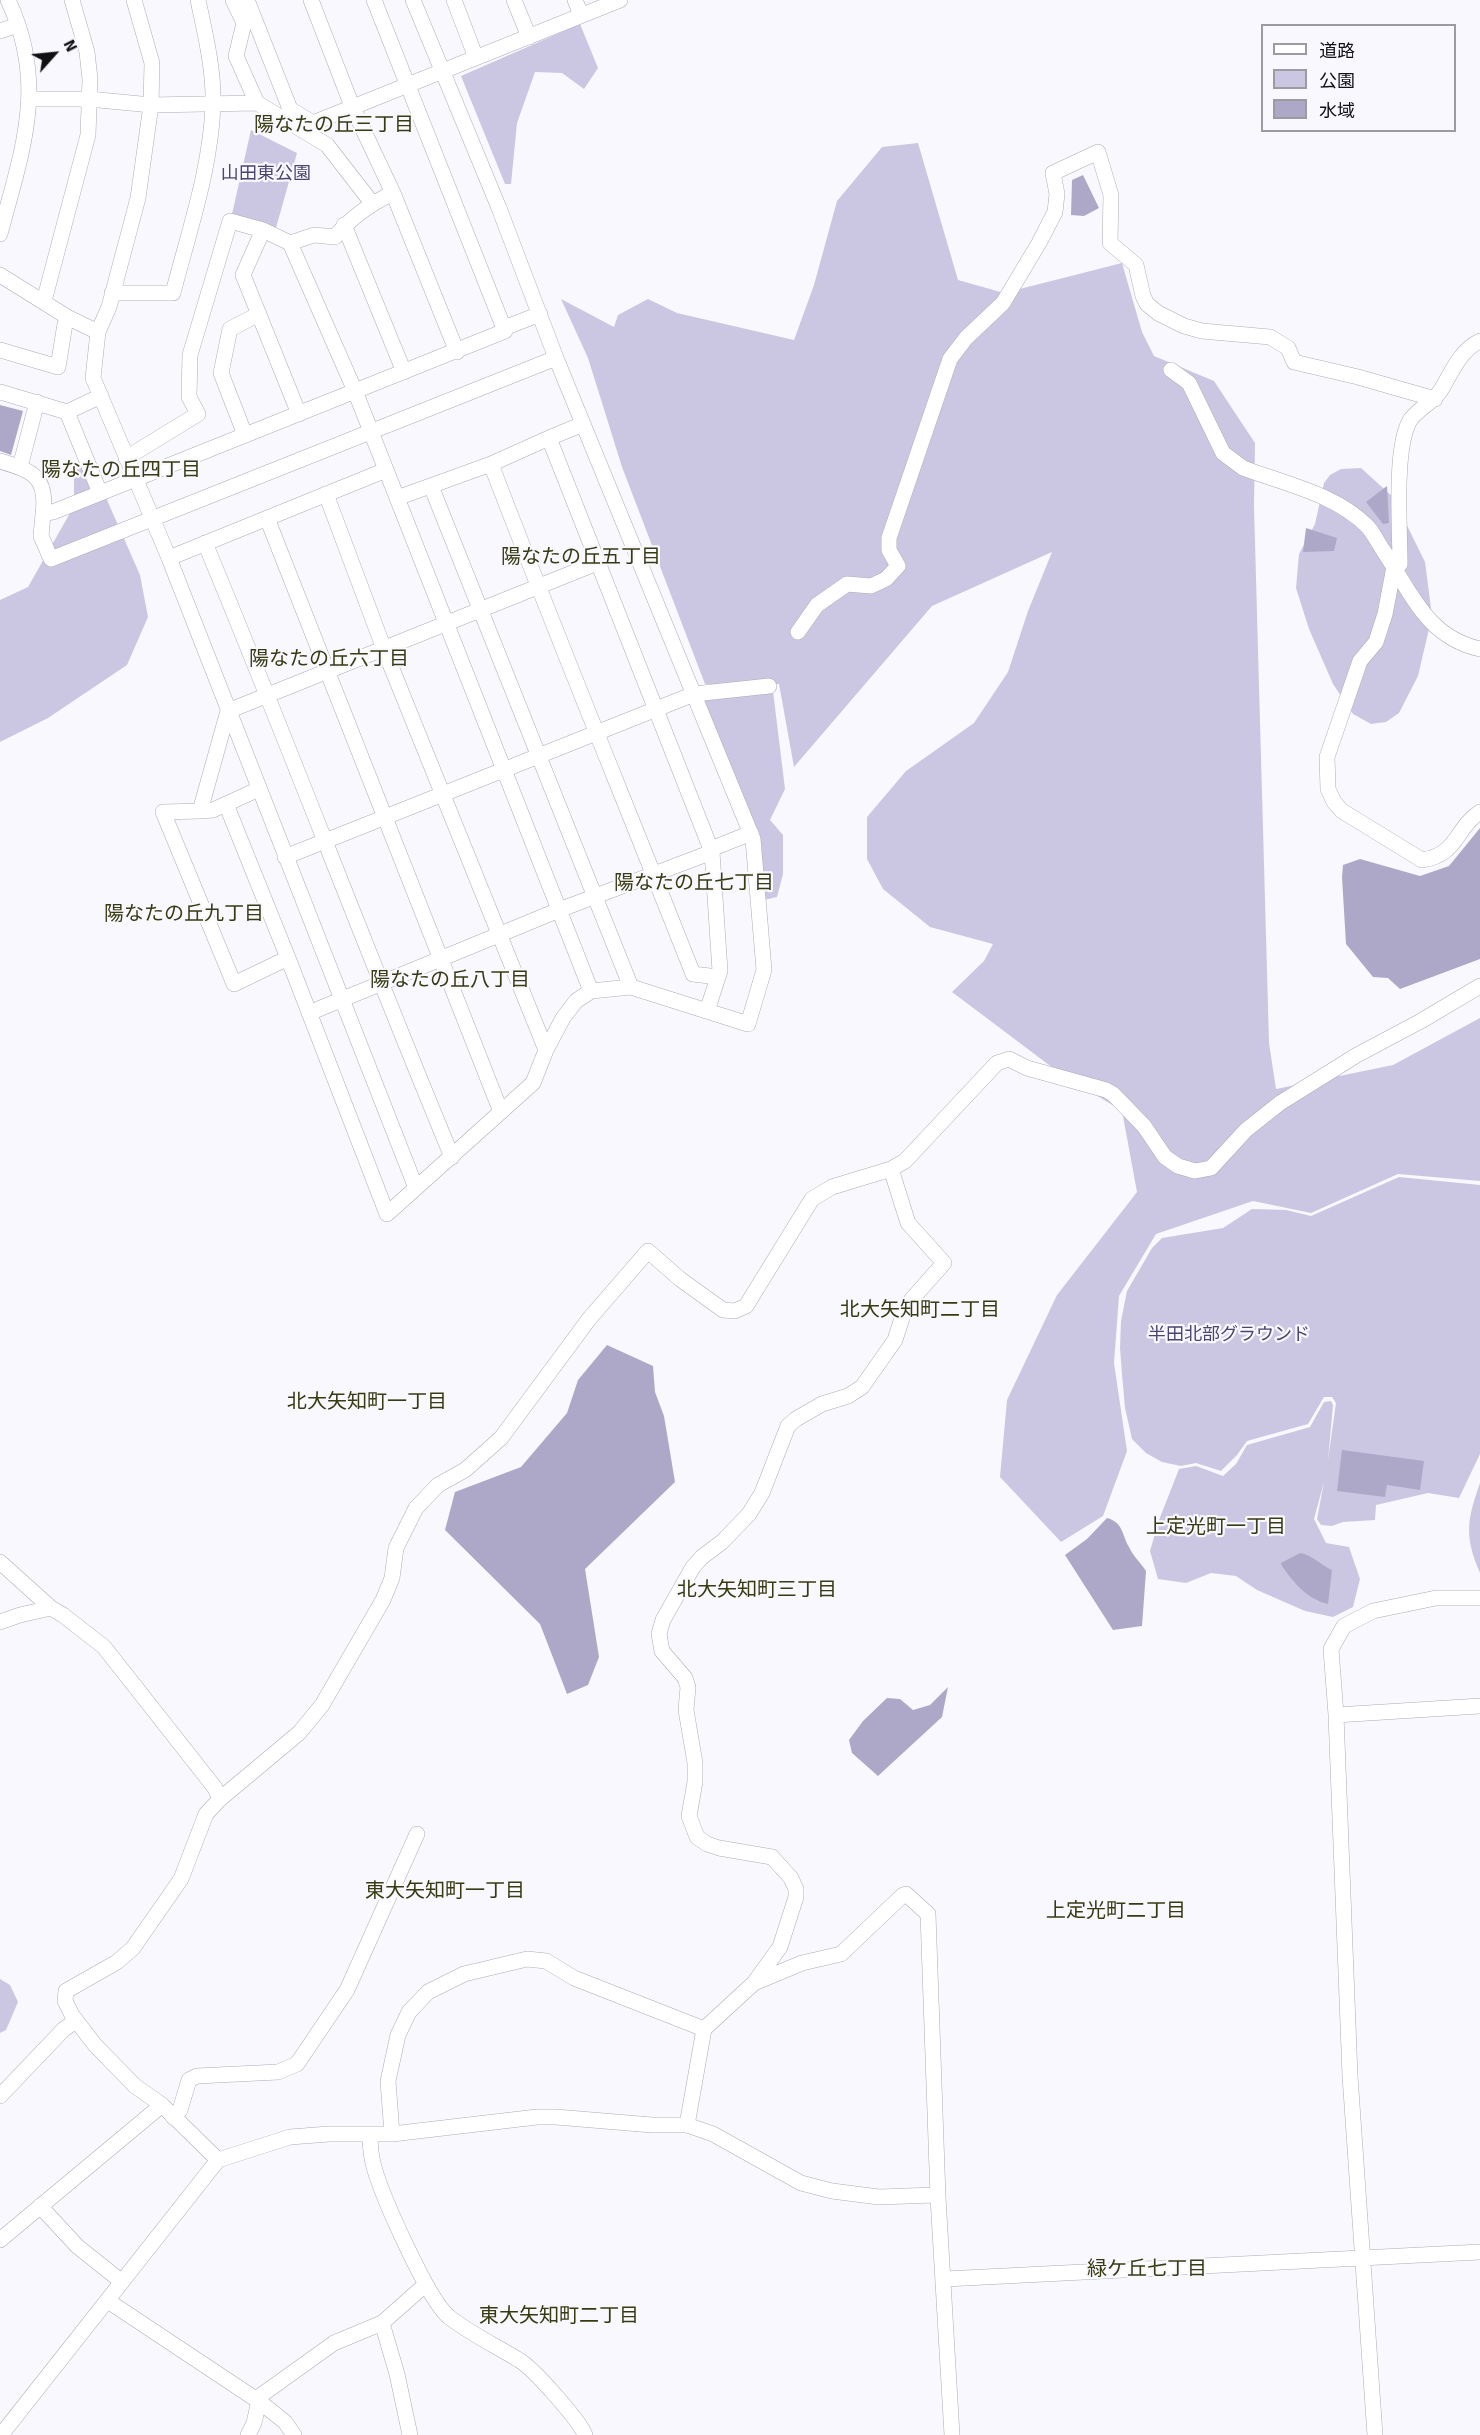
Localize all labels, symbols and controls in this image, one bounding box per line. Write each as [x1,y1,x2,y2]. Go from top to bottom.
north arrow [24,24,84,84]
legend [1261,24,1456,132]
text: N [59,36,81,55]
text: 道路 [1319,40,1355,62]
text: 公園 [1319,70,1355,92]
text: 水域 [1319,100,1355,122]
district label: 陽なたの丘三丁目 [254,114,414,138]
park label: 山田東公園 [221,163,311,185]
district label: 陽なたの丘四丁目 [41,459,201,483]
district label: 陽なたの丘五丁目 [501,546,661,570]
district label: 陽なたの丘六丁目 [249,648,409,672]
district label: 陽なたの丘七丁目 [614,872,774,896]
district label: 陽なたの丘九丁目 [104,903,264,927]
district label: 陽なたの丘八丁目 [370,969,530,993]
district label: 北大矢知町二丁目 [840,1299,1000,1323]
park label: 半田北部グラウンド [1148,1324,1310,1346]
district label: 北大矢知町一丁目 [287,1391,447,1415]
district label: 上定光町一丁目 [1146,1516,1286,1540]
district label: 北大矢知町三丁目 [677,1579,837,1603]
district label: 東大矢知町一丁目 [365,1880,525,1904]
district label: 上定光町二丁目 [1046,1900,1186,1924]
district label: 緑ケ丘七丁目 [1087,2258,1207,2282]
district label: 東大矢知町二丁目 [479,2305,639,2329]

